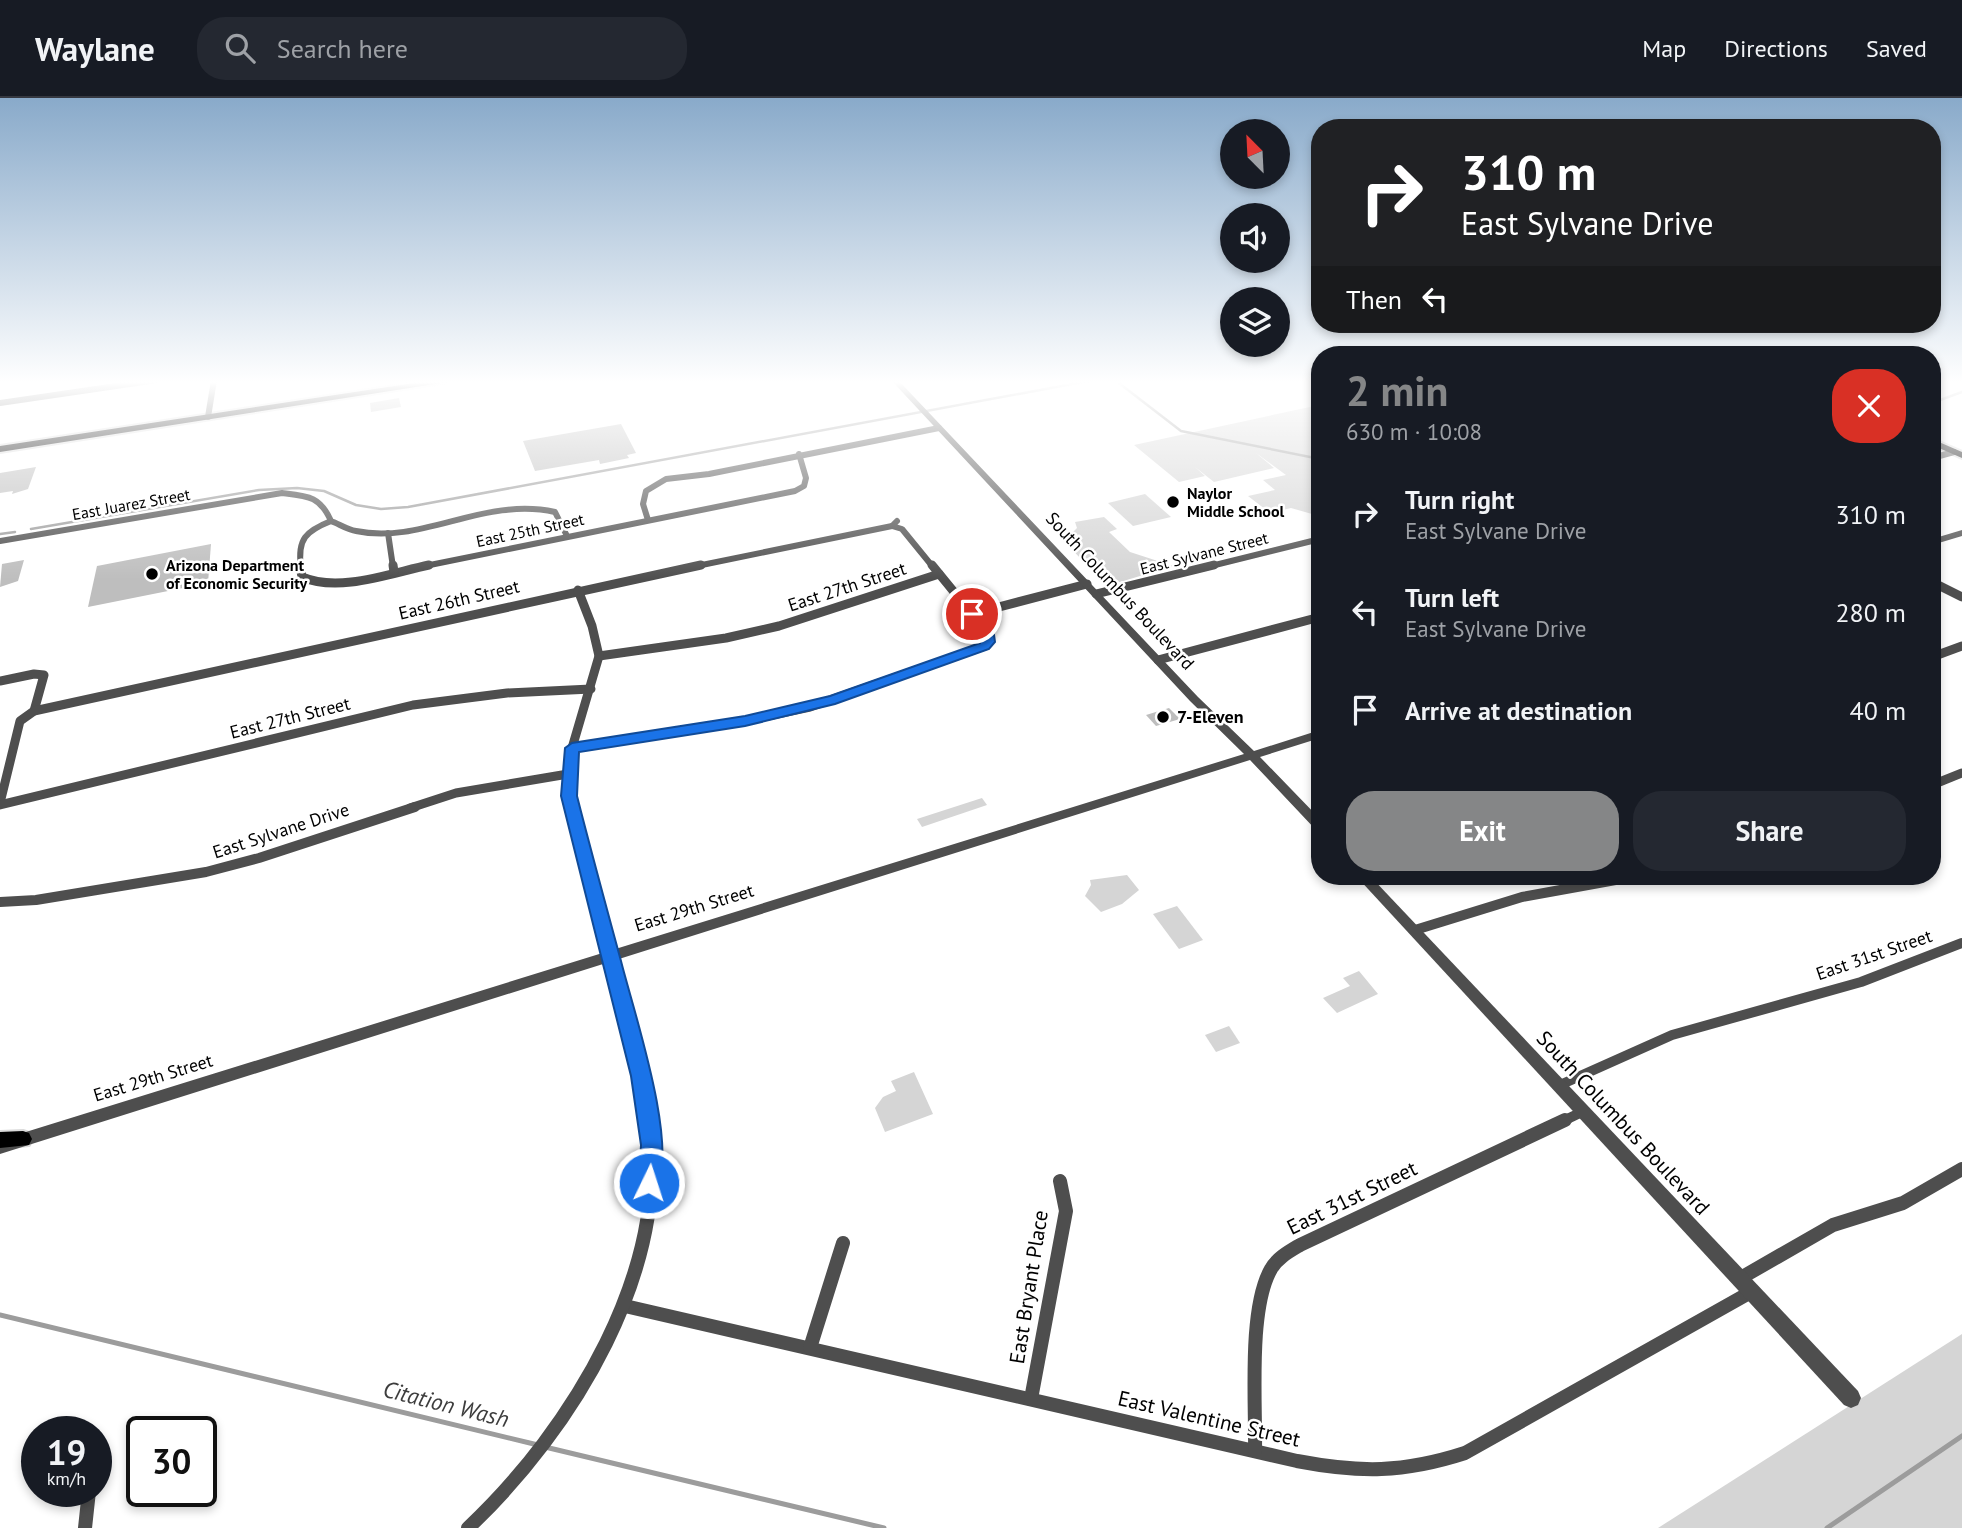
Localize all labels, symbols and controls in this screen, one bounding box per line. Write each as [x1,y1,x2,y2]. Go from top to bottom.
search box [197,17,687,80]
text: Waylane [35,27,155,70]
icon: search [221,29,259,67]
text: Search here [277,32,408,65]
text: Map [1642,33,1686,64]
text: Directions [1724,33,1828,64]
text: Saved [1866,33,1927,64]
north arrow [1220,119,1290,189]
map controls [1220,119,1290,357]
text: 310 m [1461,140,1596,204]
icon: right [1346,147,1437,238]
text: East Sylvane Drive [1461,202,1713,244]
button: sound [1220,203,1290,273]
icon: left [1416,280,1454,318]
text: Then [1346,283,1402,316]
button: layers [1220,287,1290,357]
text: 2 min [1346,363,1448,418]
button: close [1832,369,1906,443]
text: 630 m · 10:08 [1346,417,1482,446]
place label: Naylor Middle School [1187,483,1285,521]
text: Turn right [1405,483,1514,516]
street label: East Juarez Street [70,484,192,524]
marker: Naylor Middle School [1165,494,1181,510]
icon: right [1346,495,1384,533]
text: 310 m [1835,498,1906,531]
street label: South Columbus Boulevard [1041,507,1200,674]
street label: East 25th Street [474,509,586,551]
text: East Sylvane Drive [1405,516,1586,545]
street label: East Sylvane Street [1138,527,1271,579]
place label: Arizona Department of Economic Security [166,555,307,593]
street label: East 27th Street [785,557,909,616]
marker: Arizona Department of Economic Security [144,566,160,582]
street label: East 26th Street [396,574,522,625]
text: Turn left [1405,581,1499,614]
pin [942,584,1002,644]
icon: left [1346,593,1384,631]
icon: arrive [953,595,991,633]
text: 280 m [1835,596,1906,629]
text: East Sylvane Drive [1405,614,1586,643]
street label: East 27th Street [227,691,352,744]
icon: arrive [1346,691,1384,729]
text: Arrive at destination [1405,694,1632,727]
text: 40 m [1850,694,1906,727]
place label: 7-Eleven [1177,705,1244,728]
marker: 7-Eleven [1155,709,1171,725]
button: Exit [1346,791,1619,871]
button: Share [1633,791,1906,871]
street label: East Sylvane Drive [210,798,352,863]
street label: East 29th Street [631,878,756,937]
street label: East 31st Street [1813,924,1935,985]
street label: South Columbus Boulevard [1531,1025,1716,1220]
street label: East 29th Street [90,1048,215,1107]
position arrow [612,1146,686,1220]
street label: East 31st Street [1282,1154,1421,1241]
street label: East Bryant Place [1003,1208,1054,1366]
water label: Citation Wash [380,1374,512,1433]
street label: East Valentine Street [1115,1384,1303,1453]
speed limit sign: 30 [126,1416,217,1507]
text: 19 [47,1429,86,1475]
text: km/h [47,1467,86,1490]

